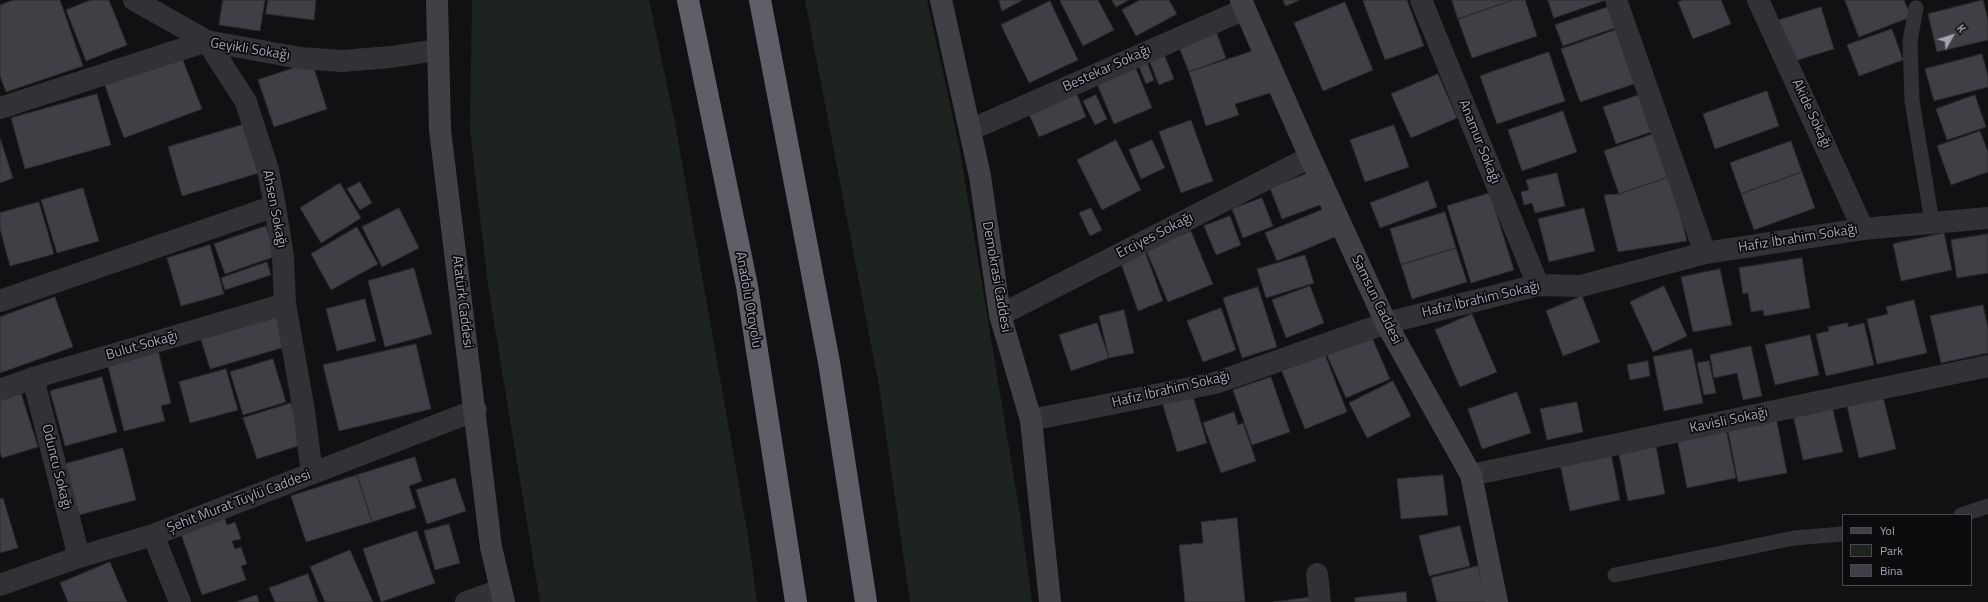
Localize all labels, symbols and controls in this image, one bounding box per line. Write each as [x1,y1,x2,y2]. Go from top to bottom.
north arrow [1932,16,1972,56]
text: K [1953,21,1970,36]
street label: Geyikli Sokağı [209,35,291,65]
street label: Bestekar Sokağı [1060,42,1154,96]
street label: Akide Sokağı [1788,77,1834,151]
street label: Anamur Sokağı [1455,98,1503,186]
street label: Ahsen Sokağı [258,169,290,249]
street label: Erciyes Sokağı [1114,209,1196,263]
street label: Demokrasi Caddesi [978,220,1014,334]
street label: Hafız İbrahim Sokağı [1737,221,1859,257]
street label: Anadolu Otoyolu [731,251,765,349]
street label: Samsun Caddesi [1347,253,1405,347]
street label: Atatürk Caddesi [448,255,476,349]
street label: Hafız İbrahim Sokağı [1420,278,1542,322]
street label: Bulut Sokağı [104,328,180,364]
street label: Hafız İbrahim Sokağı [1110,368,1232,412]
street label: Kavisli Sokağı [1688,405,1770,437]
street label: Oduncu Sokağı [37,423,75,511]
street label: Şehit Murat Tüylü Caddesi [165,467,313,537]
legend [1842,514,1972,586]
text: Yol [1880,521,1895,540]
text: Park [1880,541,1903,560]
text: Bina [1880,561,1902,580]

